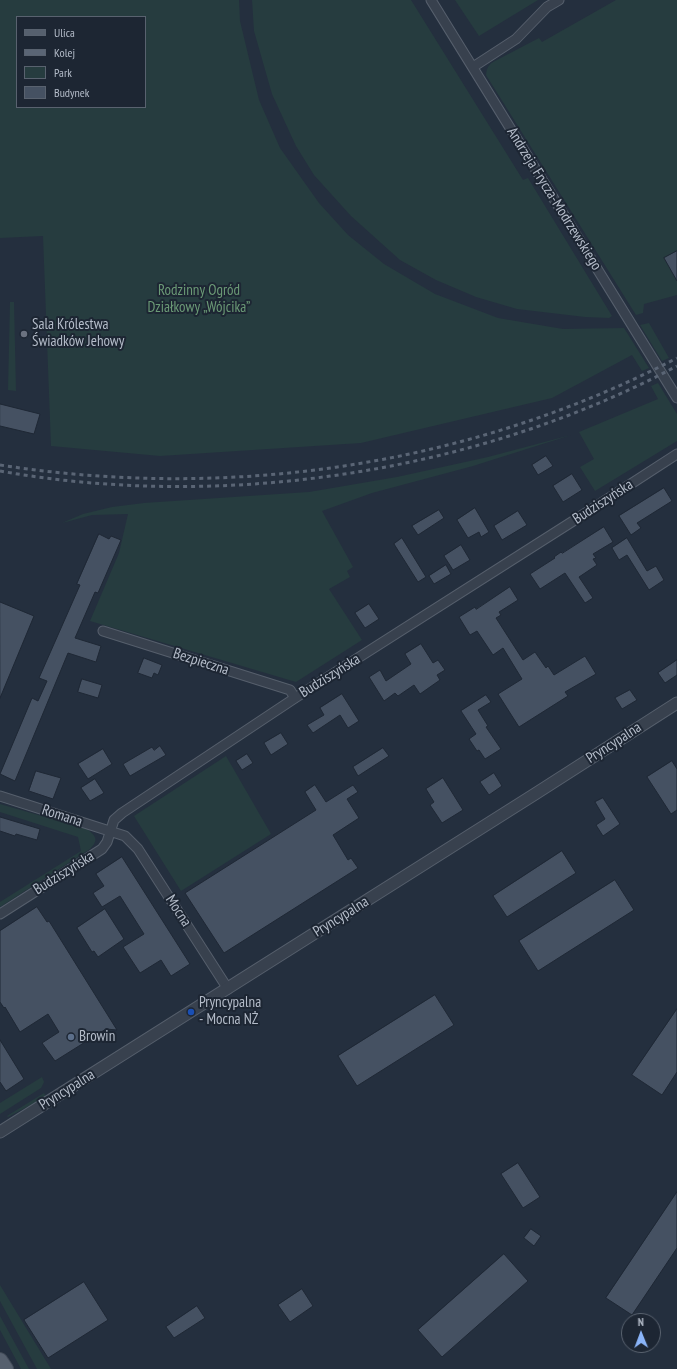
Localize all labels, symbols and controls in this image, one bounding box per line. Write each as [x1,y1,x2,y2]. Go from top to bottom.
legend [16,16,146,108]
text: Ulica [54,25,75,40]
text: Kolej [54,45,75,60]
text: Park [54,65,72,80]
text: Budynek [54,85,89,100]
street label: Andrzeja Frycza-Modrzewskiego [503,124,605,274]
park label: Rodzinny Ogród Działkowy „Wójcika” [148,282,250,317]
place label: Sala Królestwa Świadków Jehowy [32,316,124,351]
marker: Sala Królestwa Świadków Jehowy [19,329,29,339]
street label: Budziszyńska [569,476,637,528]
street label: Bezpieczna [171,645,231,679]
street label: Budziszyńska [296,650,364,702]
street label: Pryncypalna [583,719,645,767]
street label: Romana [40,801,84,831]
street label: Budziszyńska [30,847,98,899]
street label: Mocna [161,892,195,930]
street label: Pryncypalna [310,893,372,941]
place label: Pryncypalna - Mocna NŻ [199,994,261,1029]
marker: Pryncypalna - Mocna NŻ [186,1007,196,1017]
place label: Browin [79,1028,115,1046]
marker: Browin [66,1032,76,1042]
street label: Pryncypalna [36,1066,98,1114]
north arrow [621,1313,661,1353]
text: N [638,1315,644,1329]

